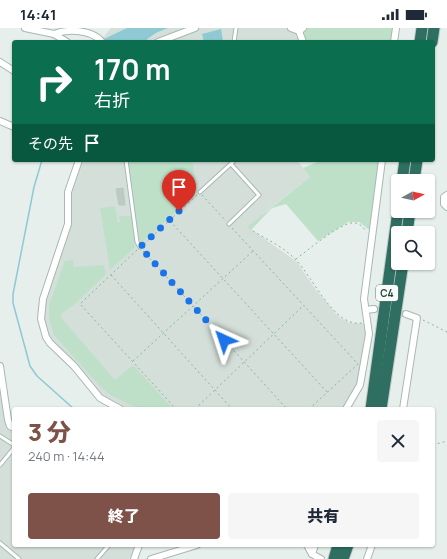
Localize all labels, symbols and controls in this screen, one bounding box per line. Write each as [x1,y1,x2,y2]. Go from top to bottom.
text: 14:41 [20,4,57,25]
text: 170 m [94,50,170,88]
icon: right [28,56,80,108]
text: 右折 [94,88,130,112]
icon: arrive [81,132,103,154]
text: その先 [28,133,73,154]
pin [162,170,196,211]
north arrow [391,174,435,218]
map controls [391,174,435,270]
icon: arrive [168,176,190,198]
button: search [391,226,435,270]
road number: C4 [376,285,398,301]
position arrow [203,319,245,361]
text: 3 分 [28,415,71,448]
button: close [377,420,419,462]
text: 240 m · 14:44 [28,447,105,465]
button: 終了 [28,493,220,539]
button: 共有 [228,493,419,539]

